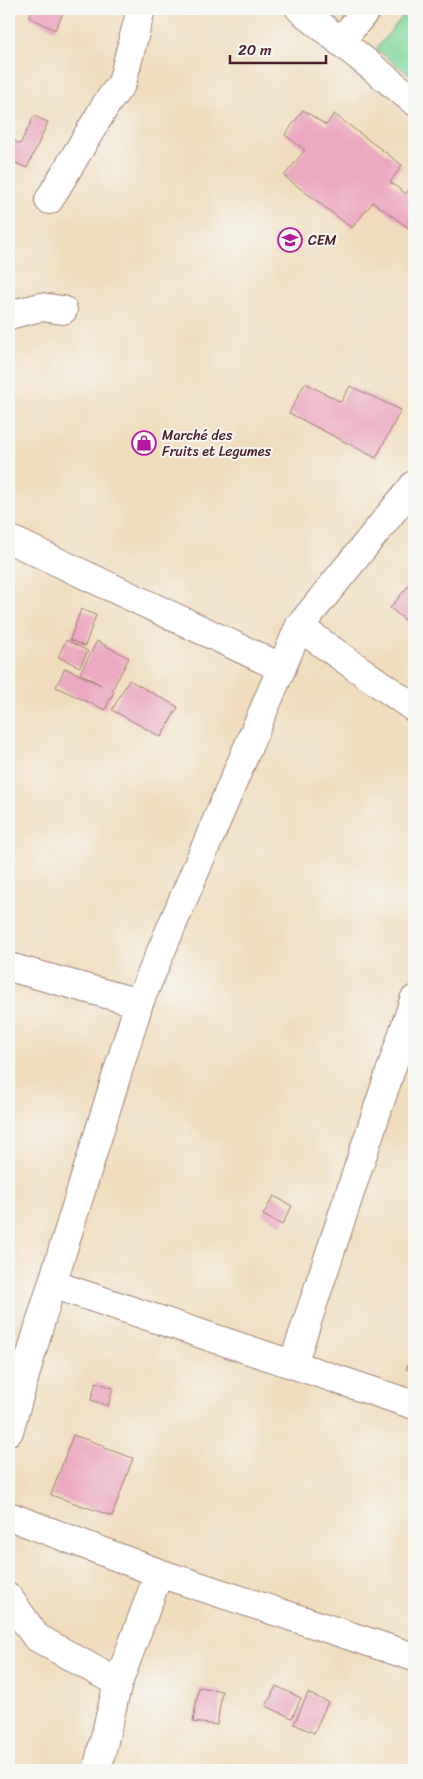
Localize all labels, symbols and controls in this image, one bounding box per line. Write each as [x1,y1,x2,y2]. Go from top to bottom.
scale bar [230,32,327,64]
text: 20 m [238,37,272,63]
school or university icon: CEM [277,227,303,253]
place label: CEM [308,228,337,253]
place label: Marché des Fruits et Legumes [162,423,271,464]
shop icon: Marché des Fruits et Legumes [131,430,157,456]

